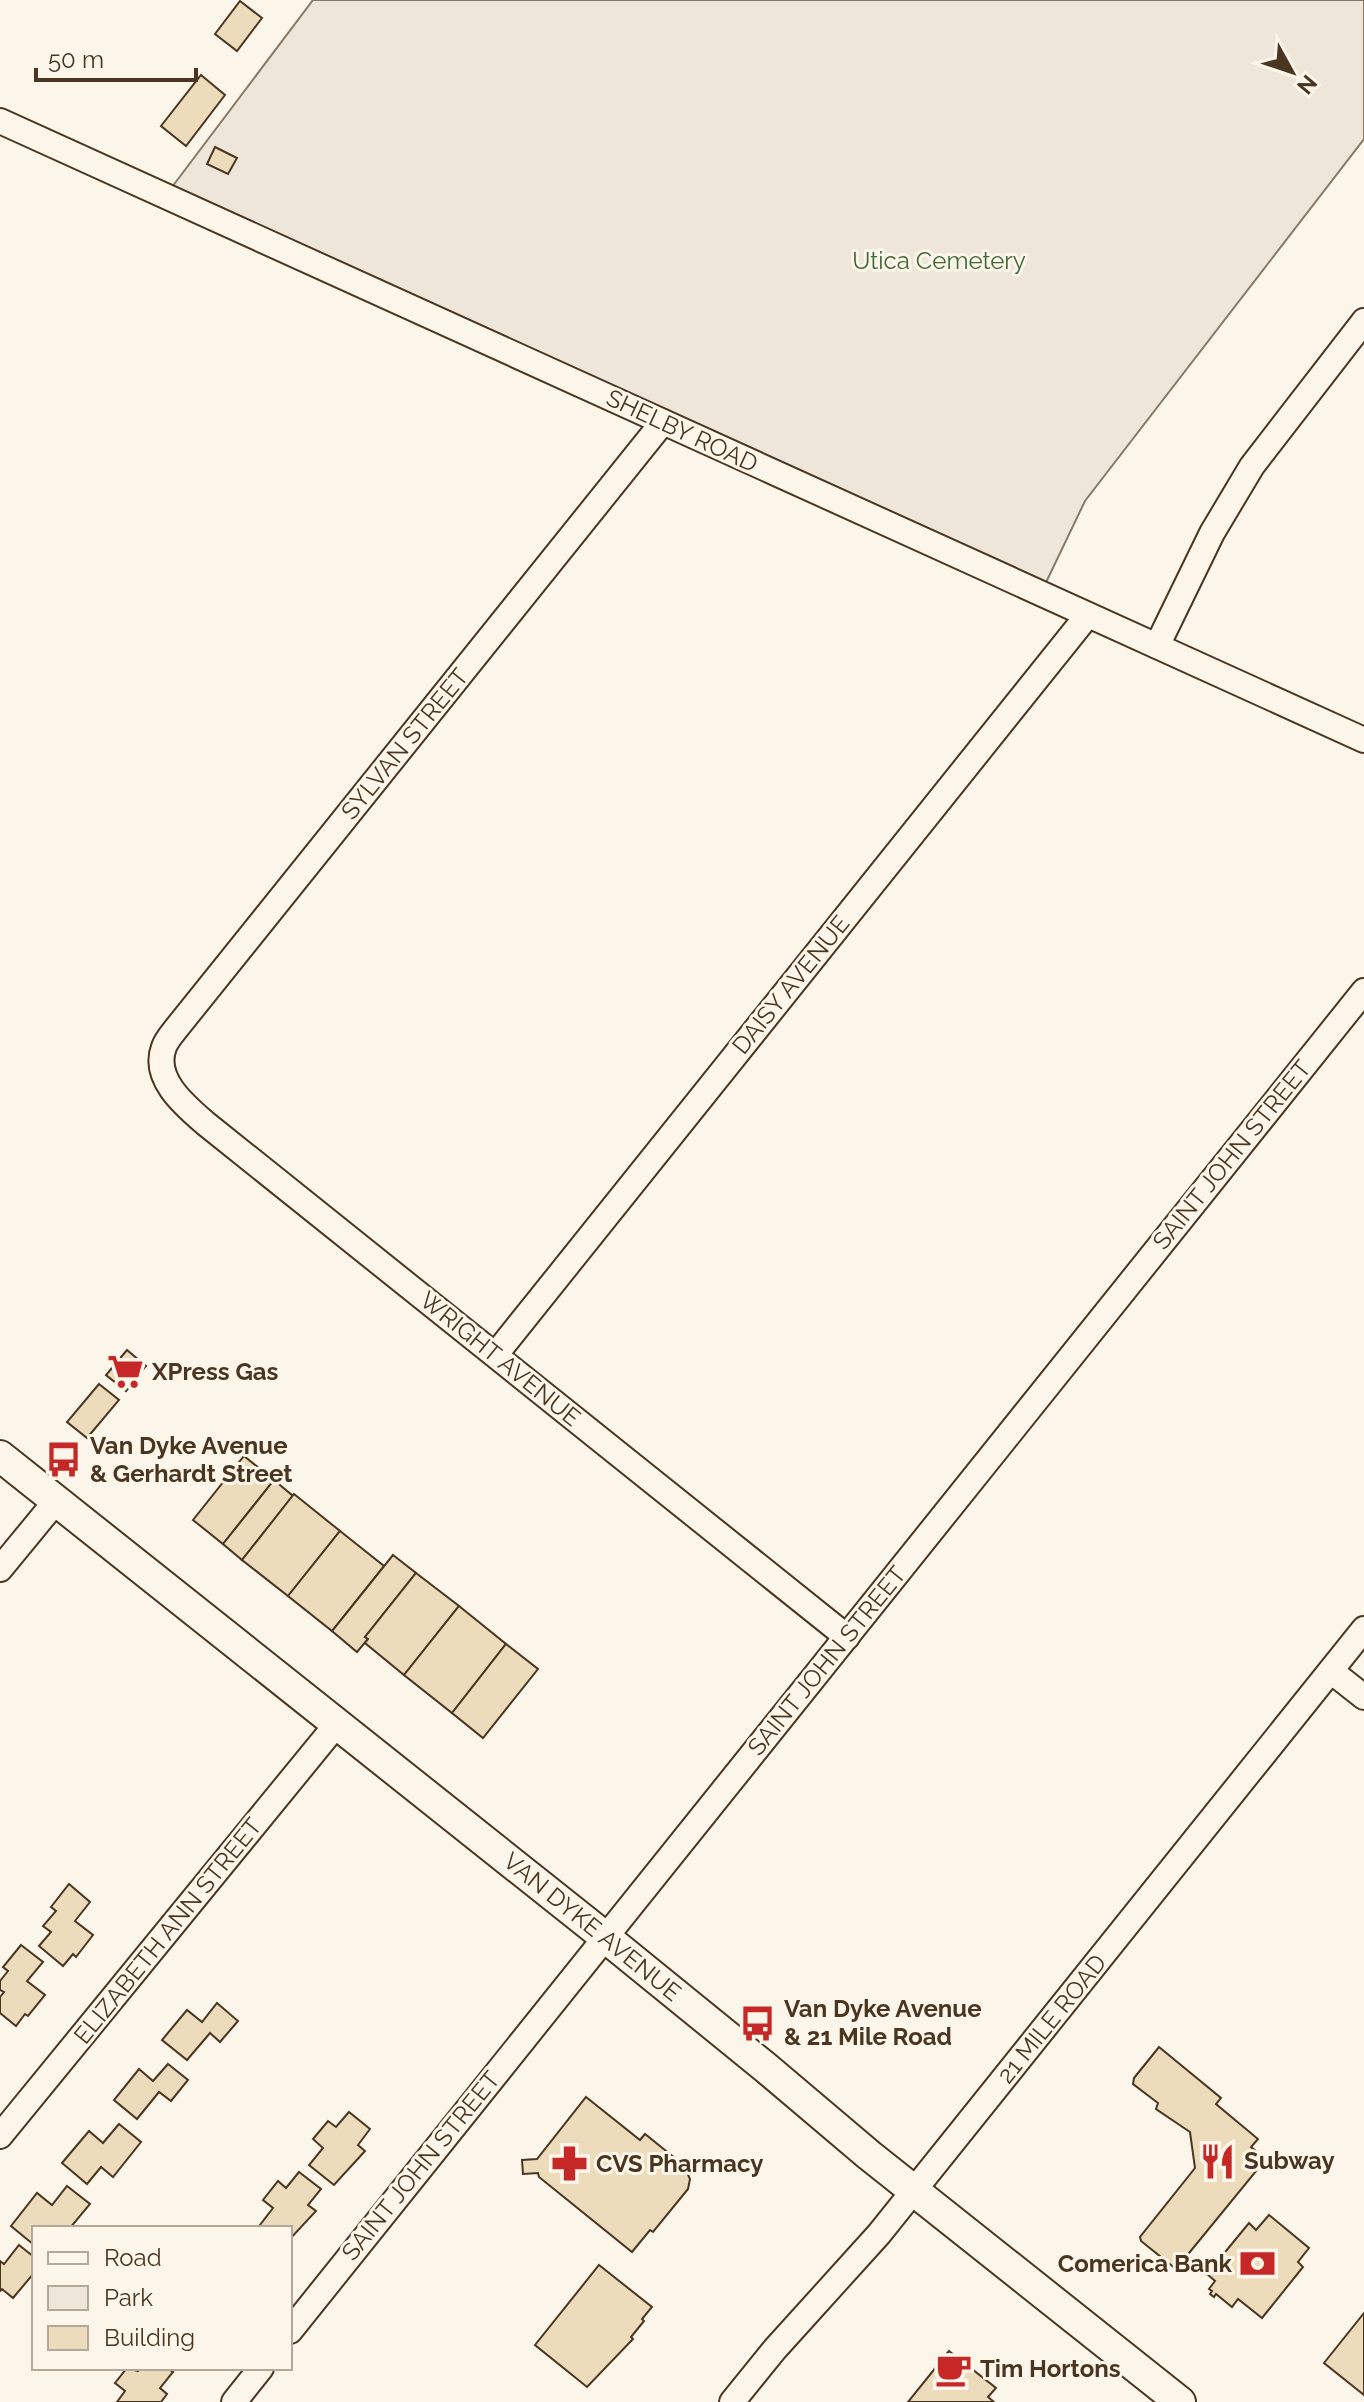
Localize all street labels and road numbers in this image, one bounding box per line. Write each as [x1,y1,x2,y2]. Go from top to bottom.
street label: SHELBY ROAD [602,383,762,478]
street label: SYLVAN STREET [335,662,475,825]
street label: DAISY AVENUE [726,909,855,1060]
street label: SAINT JOHN STREET [1146,1054,1317,1255]
street label: WRIGHT AVENUE [414,1285,586,1432]
street label: SAINT JOHN STREET [741,1560,912,1761]
street label: ELIZABETH ANN STREET [68,1812,268,2050]
street label: VAN DYKE AVENUE [498,1846,687,2007]
street label: 21 MILE ROAD [991,1949,1112,2089]
street label: SAINT JOHN STREET [335,2065,506,2266]

